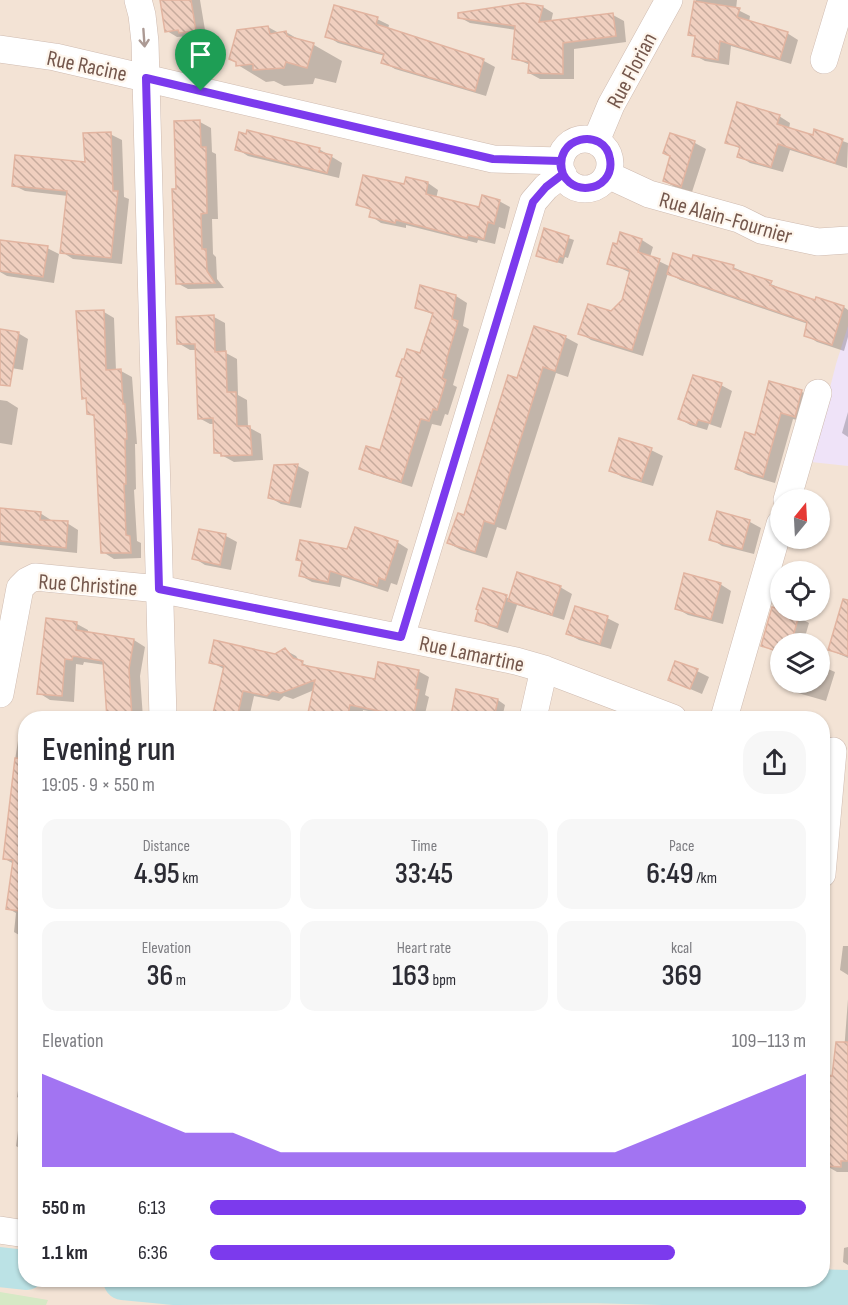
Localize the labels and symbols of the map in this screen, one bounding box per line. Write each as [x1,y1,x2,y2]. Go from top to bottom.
one-way arrow [139,28,150,48]
street label: Rue Florian [601,28,663,113]
pin [175,29,226,91]
street label: Rue Racine [44,45,129,88]
street label: Rue Alain-Fournier [656,187,795,250]
north arrow [770,489,830,549]
street label: Rue Christine [37,569,138,602]
street label: Rue Lamartine [417,630,527,679]

